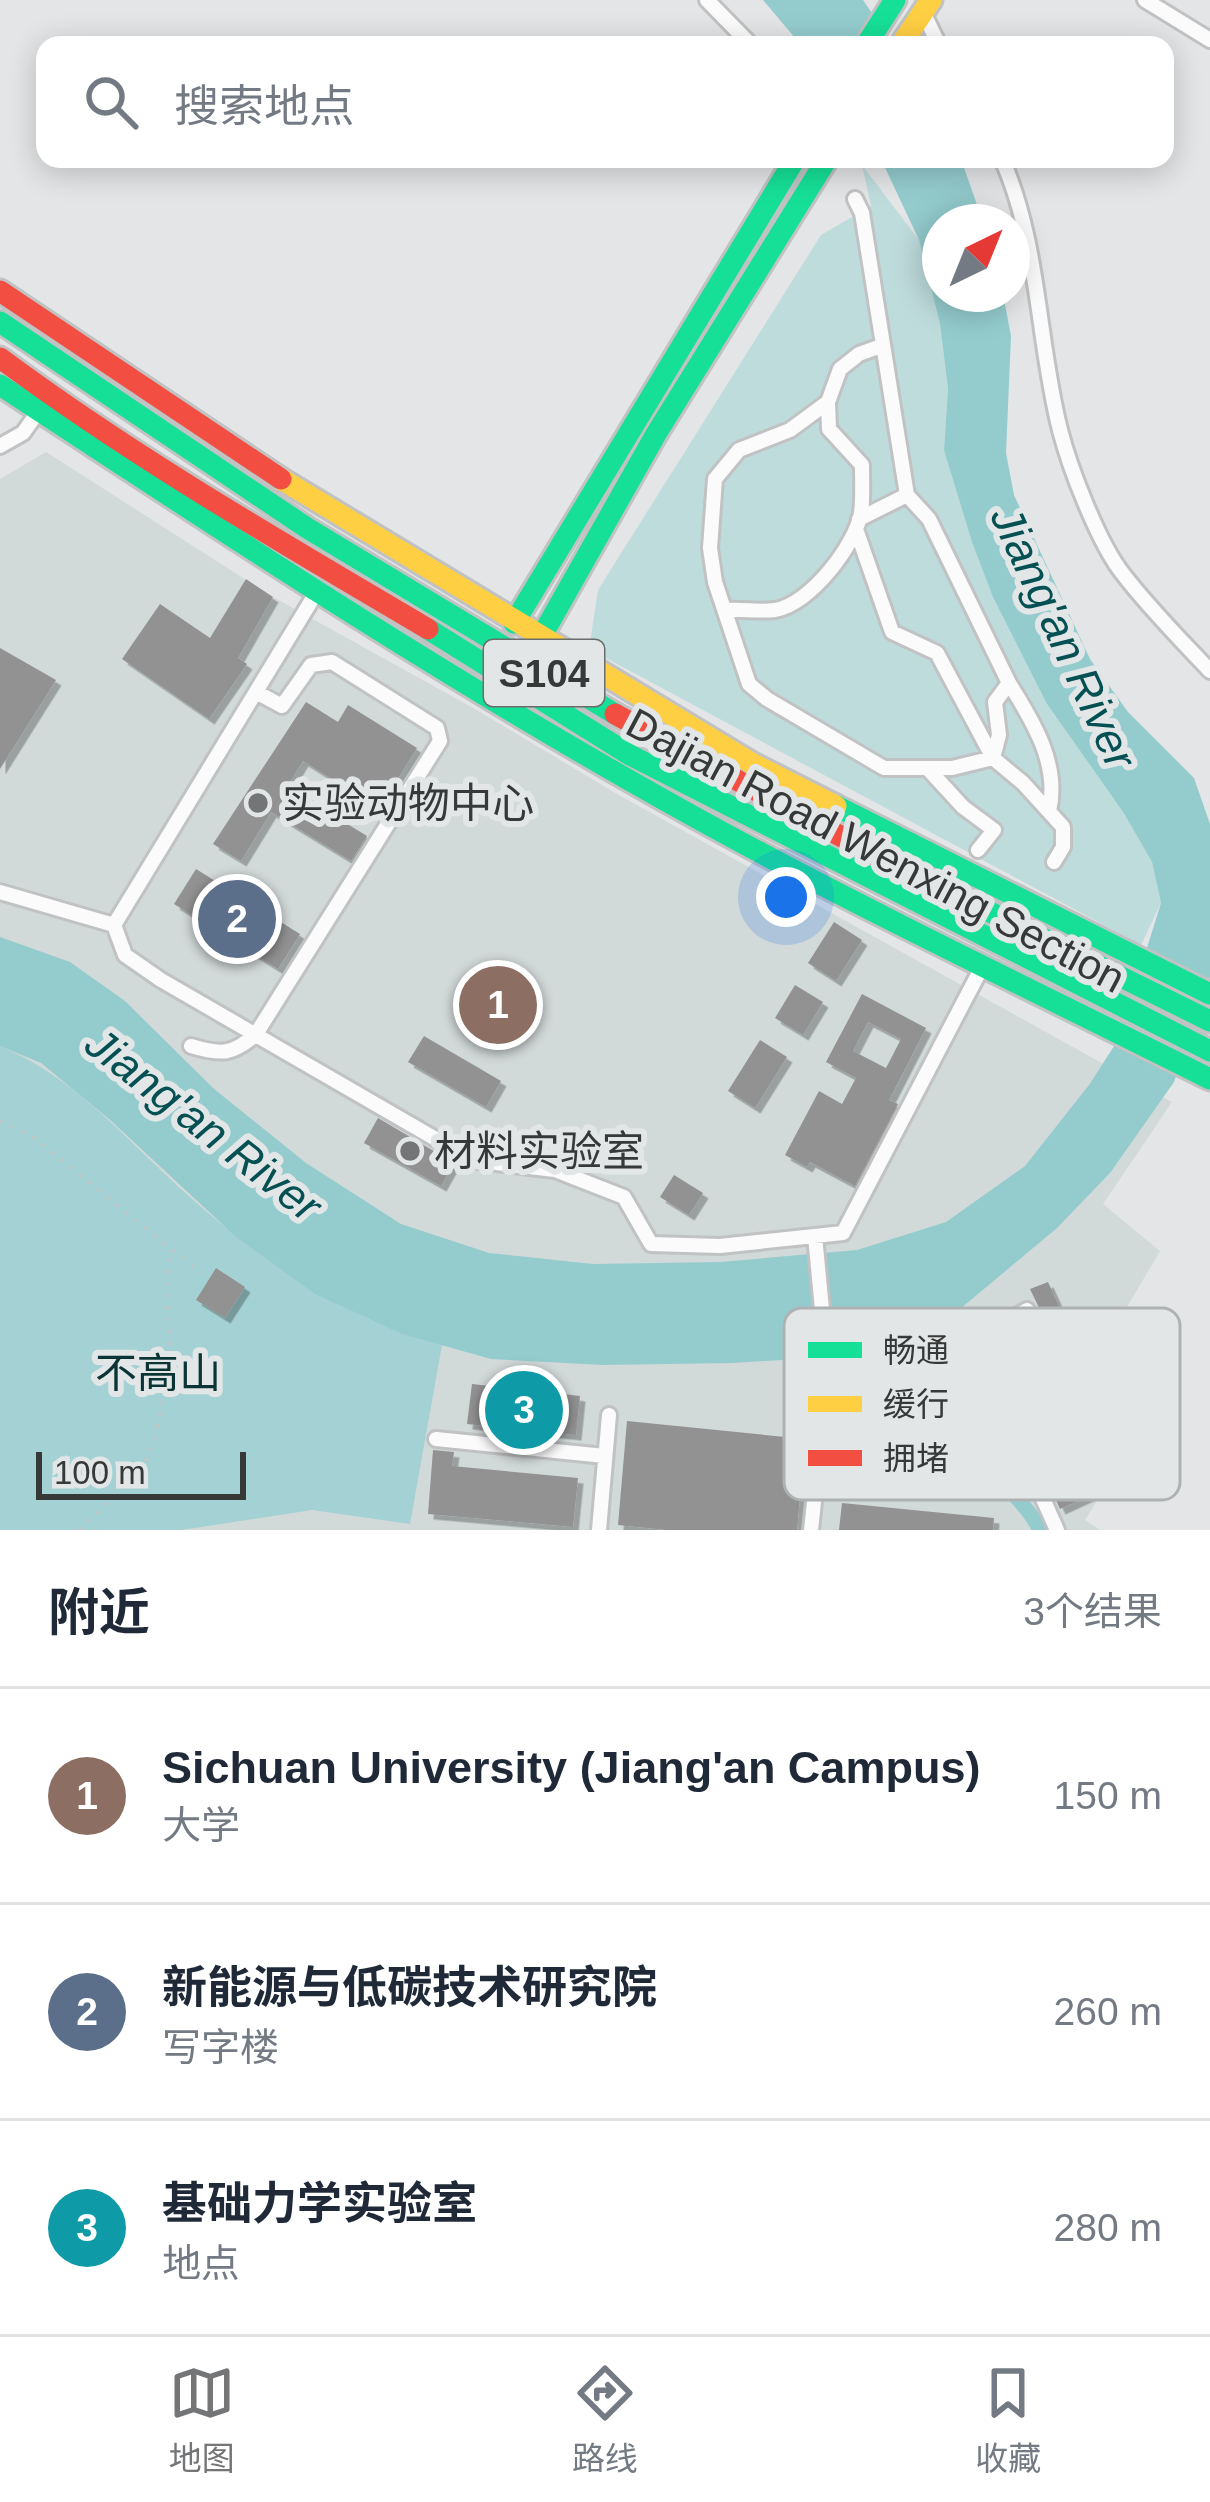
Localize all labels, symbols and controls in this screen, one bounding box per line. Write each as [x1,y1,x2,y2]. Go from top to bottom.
search box [36,36,1174,168]
icon: search [78,69,144,135]
text: 搜索地点 [174,81,354,132]
north arrow [922,204,1030,312]
water label: Jiang'an River [980,497,1147,778]
road number: S104 [484,640,604,706]
street label: Dajian Road Wenxing Section [619,699,1133,1002]
place label: 实验动物中心 [282,780,534,827]
marker: 实验动物中心 [245,790,271,816]
your location [756,867,816,927]
pin: 2 [198,874,276,964]
pin: 1 [459,960,537,1050]
water label: Jiang'an River [75,1016,333,1233]
place label: 材料实验室 [434,1128,644,1175]
marker: 材料实验室 [397,1138,423,1164]
legend [784,1308,1180,1500]
text: 畅通 [883,1332,949,1369]
park label: 不高山 [95,1350,221,1397]
pin: 3 [485,1365,563,1455]
text: 缓行 [883,1386,949,1423]
text: 拥堵 [883,1440,949,1477]
scale bar [36,1446,246,1499]
text: 100 m [54,1454,146,1491]
text: 附近 [48,1584,150,1641]
text: 3个结果 [1023,1590,1162,1633]
text: Sichuan University (Jiang'an Campus) [162,1742,980,1793]
text: 1 [76,1774,98,1817]
text: 150 m [1054,1774,1162,1817]
text: 大学 [162,1804,240,1847]
text: 新能源与低碳技术研究院 [162,1962,657,2013]
text: 2 [76,1990,98,2033]
text: 260 m [1054,1990,1162,2033]
text: 写字楼 [162,2026,279,2069]
text: 基础力学实验室 [162,2178,477,2229]
text: 3 [76,2206,98,2249]
text: 280 m [1054,2206,1162,2249]
text: 地点 [162,2242,240,2285]
tab: 地图 [169,2360,235,2480]
tab: 路线 [572,2360,638,2480]
tab: 收藏 [975,2360,1041,2480]

